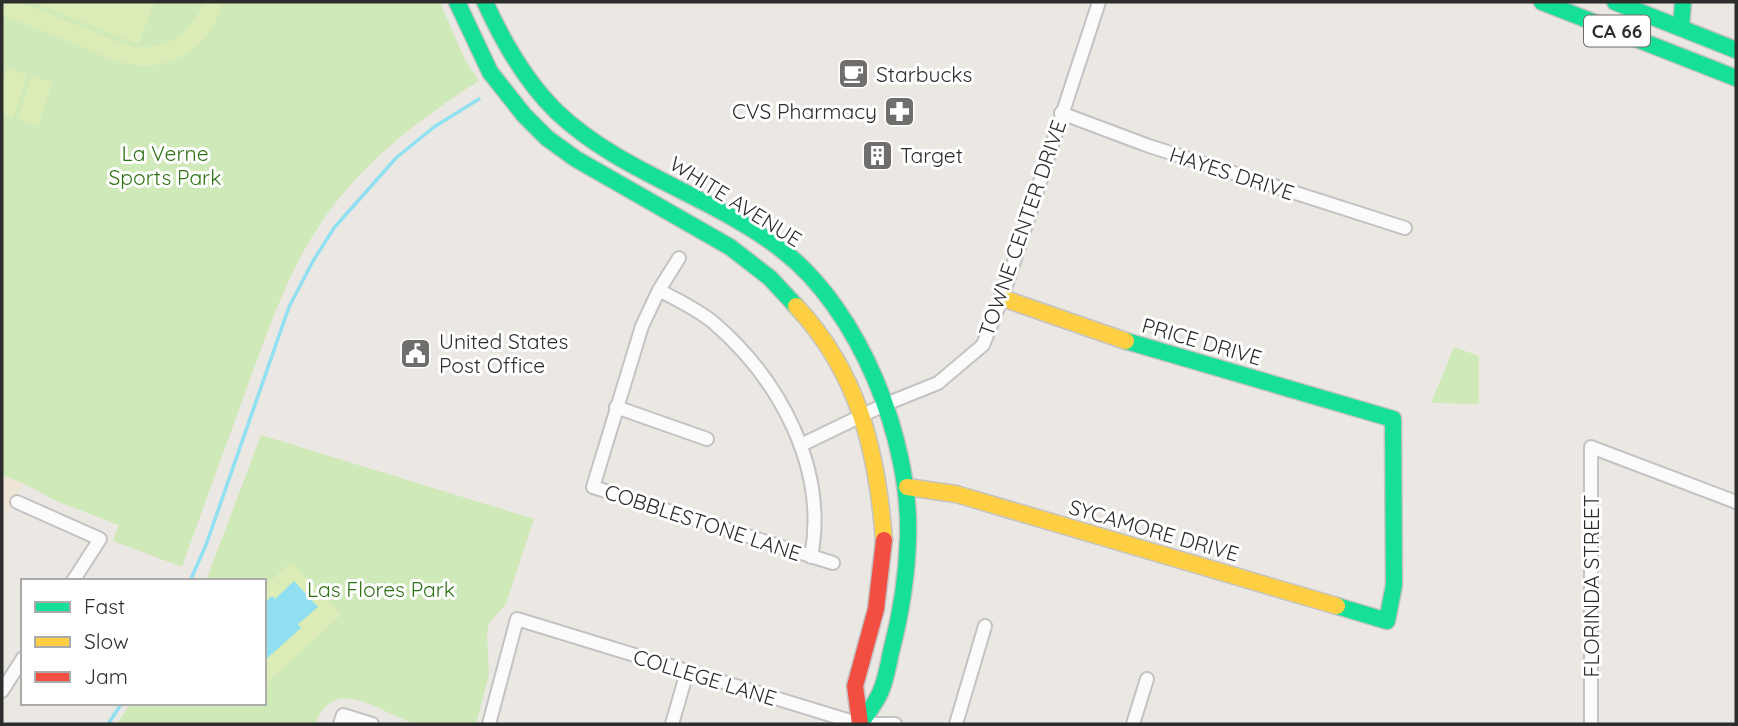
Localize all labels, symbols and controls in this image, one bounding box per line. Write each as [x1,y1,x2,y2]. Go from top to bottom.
road number: CA 66 [1584,16,1650,46]
cafe icon: Starbucks [836,57,870,91]
place label: Starbucks [876,61,972,87]
pharmacy icon: CVS Pharmacy [883,94,917,128]
place label: CVS Pharmacy [732,98,877,124]
street label: TOWNE CENTER DRIVE [973,116,1071,340]
building icon: Target [860,138,894,172]
park label: La Verne Sports Park [109,140,221,190]
street label: HAYES DRIVE [1166,141,1298,205]
place label: Target [900,142,963,168]
street label: WHITE AVENUE [665,150,807,252]
street label: PRICE DRIVE [1139,311,1265,371]
place label: United States Post Office [439,328,568,378]
public building icon: United States Post Office [399,336,433,370]
street label: COBBLESTONE LANE [601,478,805,566]
street label: SYCAMORE DRIVE [1066,493,1242,567]
street label: FLORINDA STREET [1578,495,1604,677]
park label: Las Flores Park [307,576,455,602]
legend [21,579,266,705]
text: Fast [84,593,125,619]
text: Slow [84,628,129,654]
street label: COLLEGE LANE [630,643,780,711]
text: Jam [84,663,128,689]

